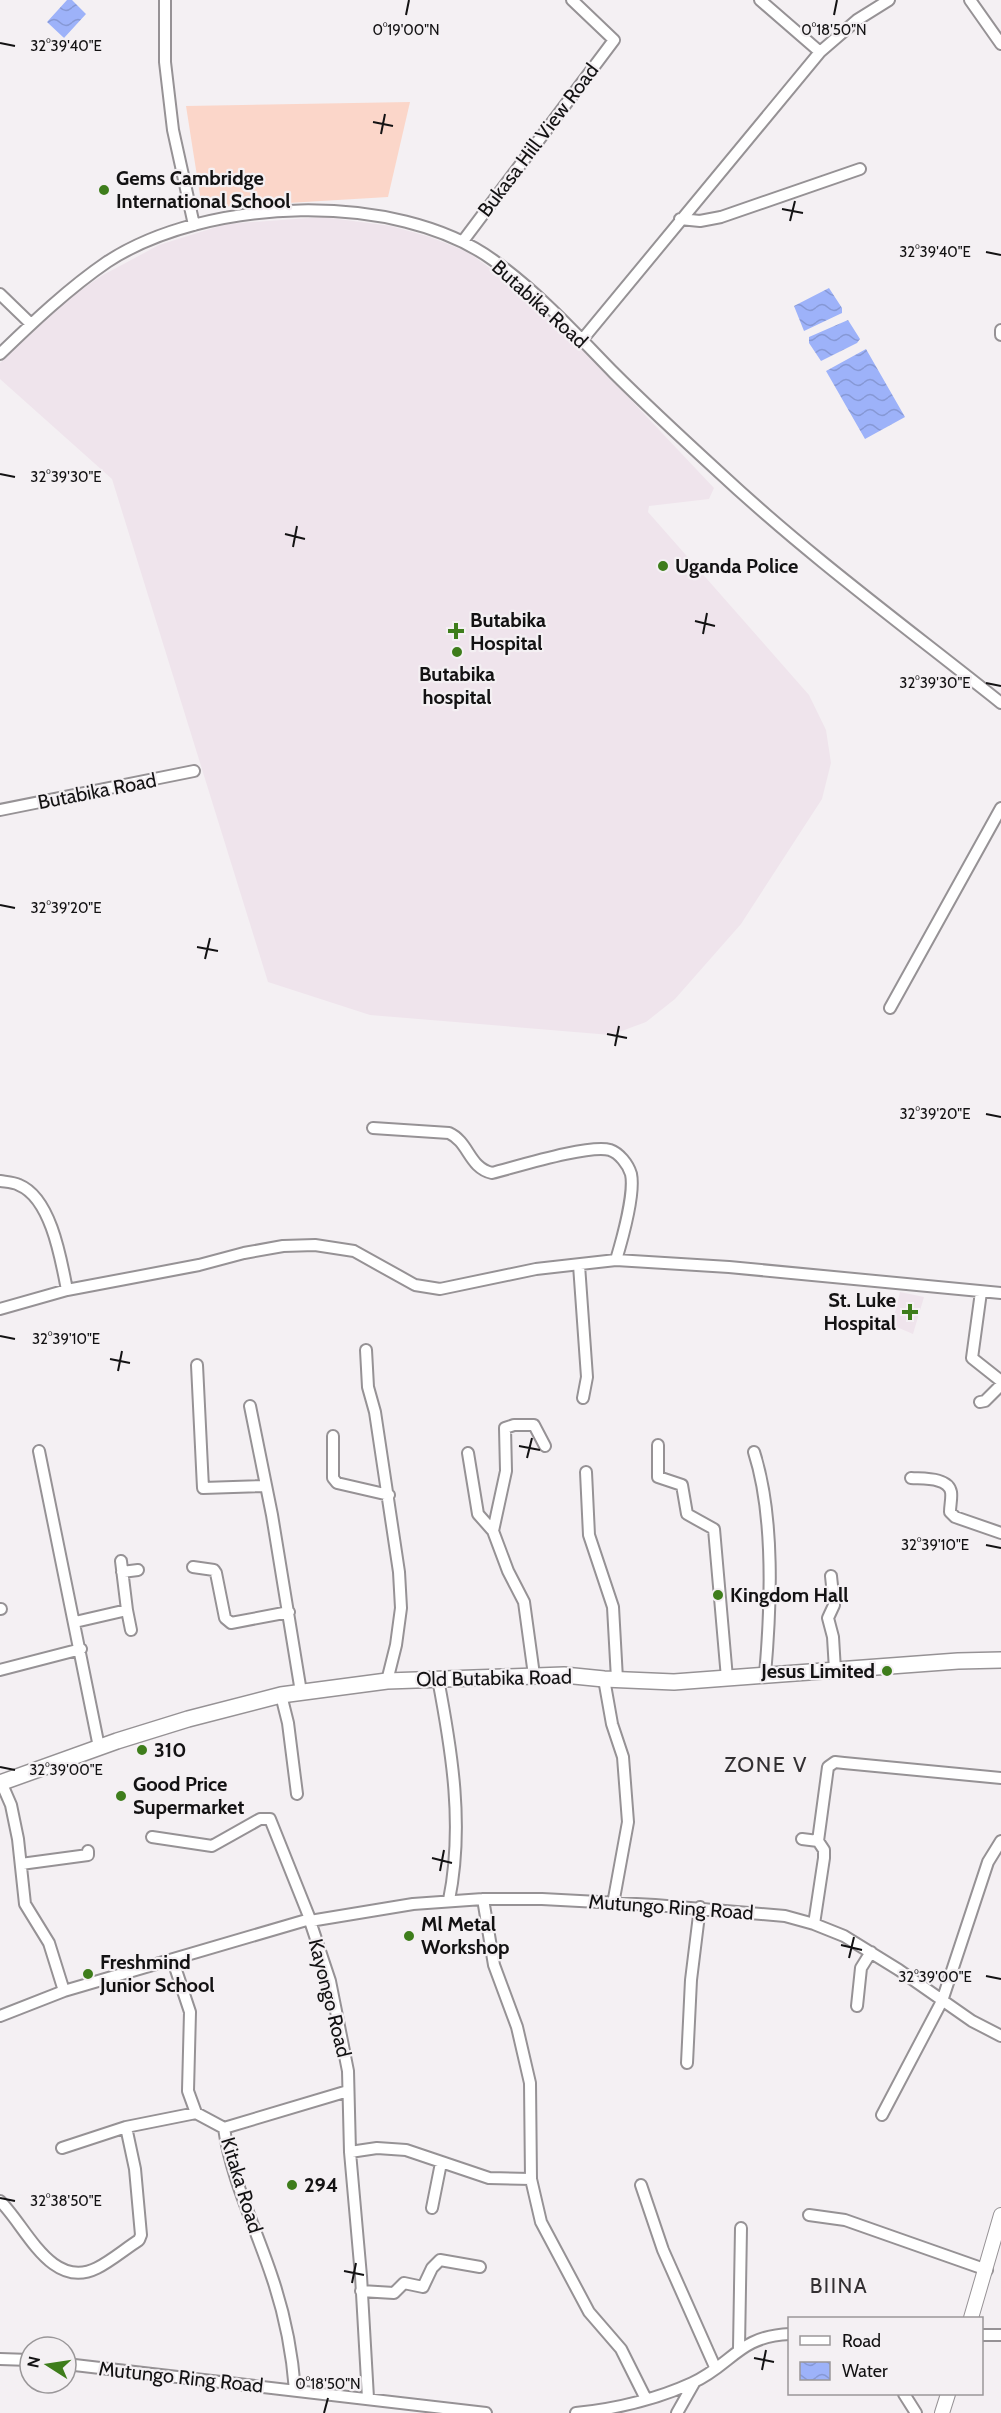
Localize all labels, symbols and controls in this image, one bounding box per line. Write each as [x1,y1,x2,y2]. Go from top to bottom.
text: 0°19'00"N [372,21,440,39]
text: 0°18'50"N [801,21,867,39]
text: 32°39'40"E [30,37,102,55]
street label: Bukasa Hill View Road [473,59,603,221]
place label: Gems Cambridge International School [116,166,291,213]
marker: Gems Cambridge International School [97,183,111,197]
text: 32°39'40"E [899,243,971,261]
street label: Butabika Road [487,255,593,353]
text: 32°39'30"E [30,468,102,486]
place label: Uganda Police [675,554,798,578]
marker: Uganda Police [656,559,670,573]
place label: Butabika Hospital [470,608,546,655]
marker: Butabika Hospital [447,622,465,640]
marker: Butabika hospital [450,645,464,659]
place label: Butabika hospital [419,662,495,709]
text: 32°39'30"E [899,674,971,692]
street label: Butabika Road [36,768,158,814]
text: 32°39'20"E [30,899,102,917]
text: 32°39'20"E [899,1105,971,1123]
place label: St. Luke Hospital [823,1288,896,1335]
marker: St. Luke Hospital [901,1303,919,1321]
text: 32°39'10"E [32,1330,100,1348]
text: 32°39'10"E [901,1536,969,1554]
place label: Kingdom Hall [730,1583,848,1607]
marker: Kingdom Hall [711,1588,725,1602]
place label: Jesus Limited [760,1659,875,1683]
marker: Jesus Limited [880,1664,894,1678]
street label: Old Butabika Road [416,1665,572,1691]
place label: 310 [154,1738,186,1762]
marker: 310 [135,1743,149,1757]
district label: ZONE V [724,1751,808,1778]
text: 32°39'00"E [29,1761,103,1779]
place label: Good Price Supermarket [133,1772,244,1819]
marker: Good Price Supermarket [114,1789,128,1803]
street label: Mutungo Ring Road [588,1889,754,1925]
place label: Ml Metal Workshop [421,1912,510,1959]
marker: Ml Metal Workshop [402,1929,416,1943]
street label: Kayongo Road [304,1936,356,2060]
place label: Freshmind Junior School [99,1950,215,1997]
marker: Freshmind Junior School [81,1967,95,1981]
text: 32°39'00"E [898,1968,972,1986]
street label: Kitaka Road [216,2134,268,2236]
place label: 294 [304,2173,338,2197]
marker: 294 [285,2178,299,2192]
text: 32°38'50"E [30,2192,102,2210]
district label: BIINA [810,2273,868,2298]
legend [788,2317,983,2395]
text: Road [842,2330,881,2352]
north arrow [18,2335,78,2395]
text: N [23,2354,44,2369]
street label: Mutungo Ring Road [97,2356,265,2398]
text: Water [842,2360,888,2382]
text: 0°18'50"N [295,2375,361,2393]

